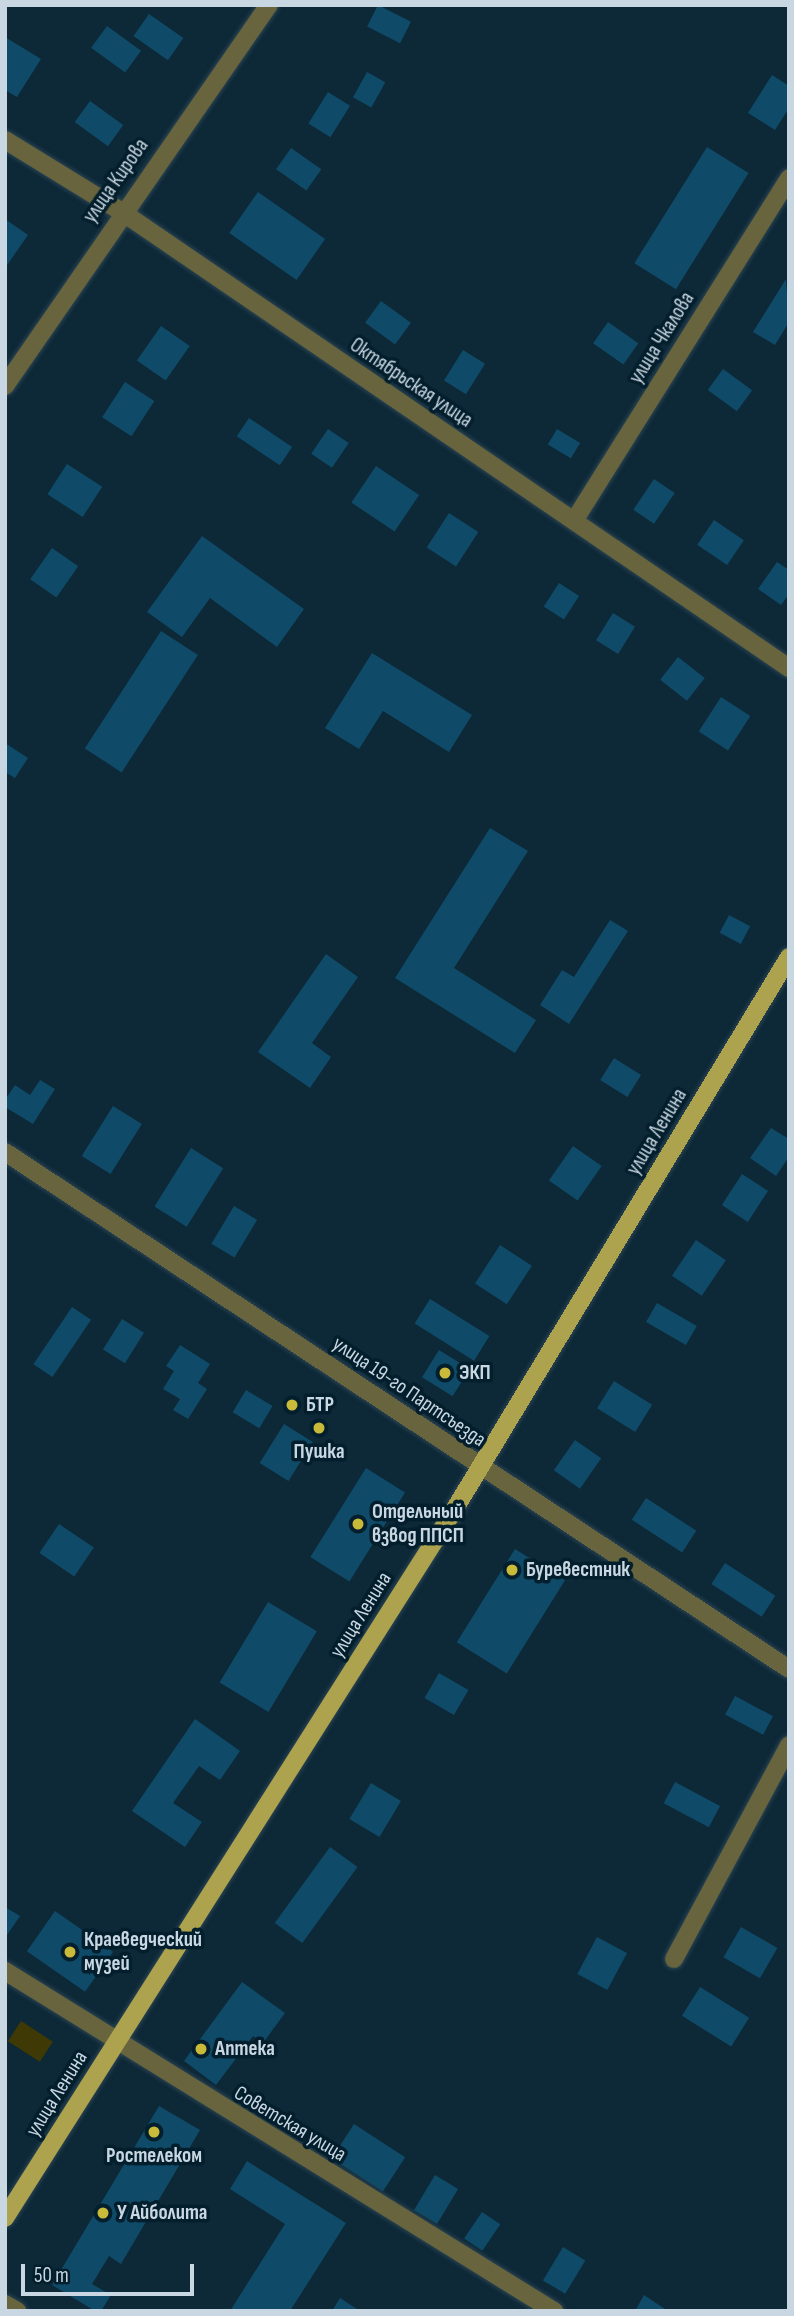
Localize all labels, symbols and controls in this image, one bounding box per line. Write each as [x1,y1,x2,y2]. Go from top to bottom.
street label: улица Кирова [78,134,154,228]
street label: улица Чкалова [624,287,700,389]
street label: Октябрьская улица [345,333,477,433]
street label: улица Ленина [621,1084,693,1180]
street label: улица 19-го Партсъезда [328,1331,490,1453]
place label: ЭКП [459,1360,491,1386]
marker: ЭКП [437,1365,453,1381]
place label: БТР [306,1392,334,1418]
marker: БТР [284,1397,300,1413]
marker: Пушка [311,1420,327,1436]
place label: Пушка [294,1439,344,1465]
place label: Отдельный взвод ППСП [372,1499,464,1549]
marker: Отдельный взвод ППСП [350,1516,366,1532]
place label: Буревестник [526,1557,630,1583]
marker: Буревестник [504,1562,520,1578]
street label: улица Ленина [325,1567,397,1663]
place label: Краеведческий музей [84,1927,202,1977]
marker: Краеведческий музей [62,1944,78,1960]
place label: Аптека [215,2036,275,2062]
marker: Аптека [193,2041,209,2057]
street label: улица Ленина [21,2046,93,2142]
street label: Советская улица [229,2081,351,2167]
marker: Ростелеком [146,2124,162,2140]
place label: Ростелеком [106,2143,202,2169]
place label: У Айболита [117,2200,207,2226]
marker: У Айболита [95,2205,111,2221]
scale bar [24,2250,198,2294]
text: 50 m [34,2263,69,2288]

